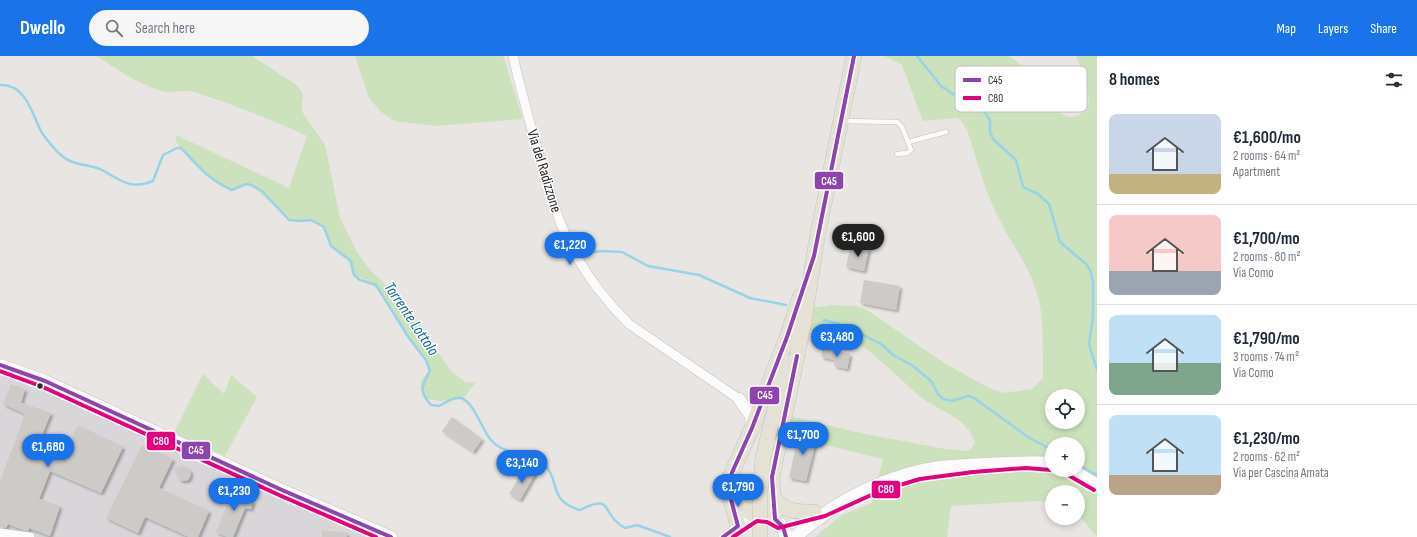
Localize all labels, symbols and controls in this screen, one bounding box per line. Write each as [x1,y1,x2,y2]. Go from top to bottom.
search box [89,10,369,46]
text: Dwello [20,17,65,40]
icon: search [103,17,125,39]
text: Search here [135,19,195,38]
text: Map [1276,20,1296,37]
text: Layers [1318,20,1348,37]
text: Share [1370,20,1397,37]
legend [955,66,1087,112]
icon: filters [1383,69,1405,91]
text: 8 homes [1109,70,1160,90]
text: C45 [988,74,1002,87]
text: C80 [988,92,1003,105]
street label: Via del Radizzone [522,127,566,215]
text: €1,600/mo [1233,128,1301,148]
icon: home [1141,130,1189,178]
text: 2 rooms · 64 m² [1233,148,1300,164]
text: Apartment [1233,164,1280,180]
line badge: C45 [814,171,844,190]
text: C45 [821,175,837,188]
pin: €1,600 [825,224,891,258]
text: €1,600 [841,229,875,245]
text: €1,700/mo [1233,229,1300,249]
icon: home [1141,231,1189,279]
pin: €1,220 [537,232,603,266]
text: €1,220 [554,237,586,253]
text: 2 rooms · 80 m² [1233,249,1300,265]
text: Via Como [1233,265,1274,281]
water label: Torrente Lottolo [380,279,443,360]
pin: €3,480 [804,324,870,358]
text: €3,480 [820,329,854,345]
text: €1,790/mo [1233,329,1300,349]
icon: home [1141,331,1189,379]
text: 3 rooms · 74 m² [1233,349,1299,365]
text: Via Como [1233,365,1274,381]
unlabelled marker [35,381,45,391]
line badge: C45 [749,386,780,405]
text: C45 [757,389,773,402]
map controls [1045,389,1085,525]
button: locate [1045,389,1085,429]
pin: €1,700 [770,422,836,456]
text: €1,700 [787,427,819,443]
text: €1,230/mo [1233,429,1300,449]
line badge: C80 [146,431,176,451]
icon: home [1141,431,1189,479]
pin: €1,680 [15,434,81,468]
text: C80 [153,435,169,448]
button: + [1045,437,1085,477]
text: €1,680 [31,439,65,455]
line badge: C45 [181,441,211,460]
text: C45 [188,444,204,457]
text: 2 rooms · 62 m² [1233,449,1300,465]
pin: €3,140 [489,450,555,484]
text: €3,140 [505,455,539,471]
text: Via per Cascina Amata [1233,465,1329,481]
pin: €1,790 [705,474,771,508]
pin: €1,230 [201,478,267,512]
text: €1,790 [722,479,754,495]
line badge: C80 [871,480,901,499]
text: €1,230 [218,483,250,499]
text: C80 [878,483,894,496]
button: − [1045,485,1085,525]

